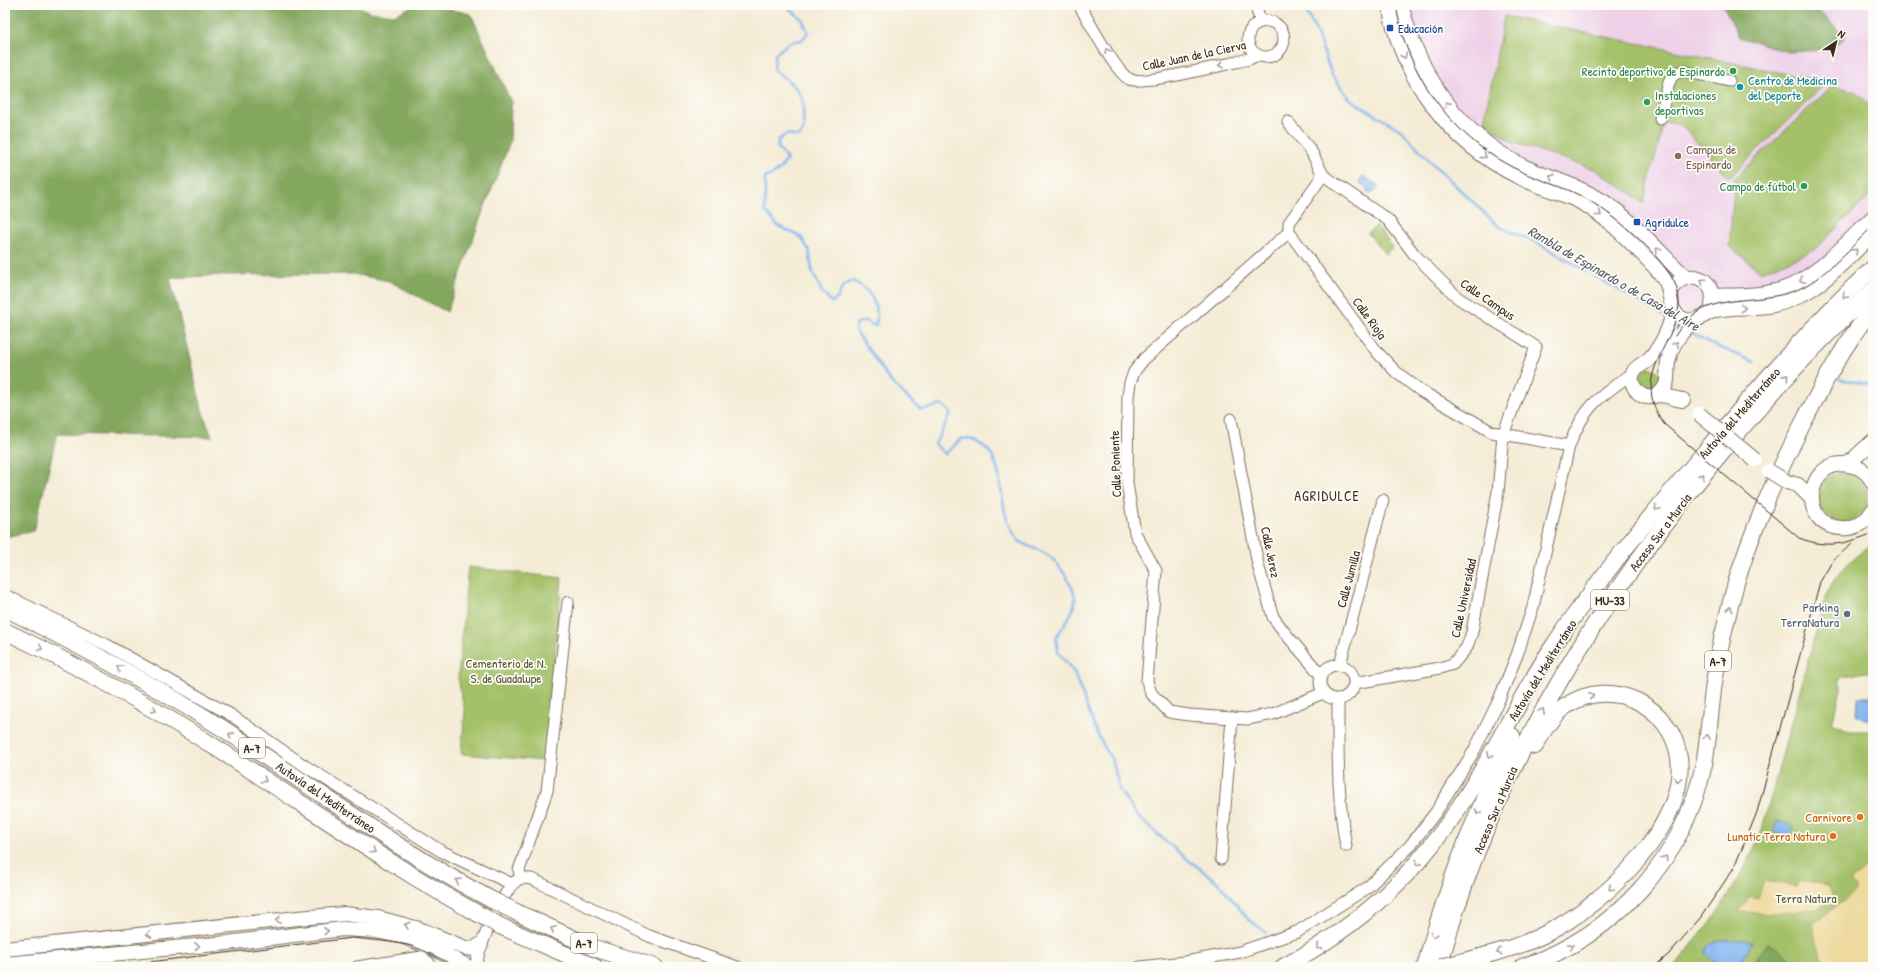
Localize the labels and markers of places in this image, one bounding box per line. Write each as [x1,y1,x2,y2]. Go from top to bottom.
place label: Educación [1398,19,1443,37]
marker: Educación [1385,23,1395,33]
place label: Recinto deportivo de Espinardo [1582,62,1725,80]
marker: Recinto deportivo de Espinardo [1728,66,1738,76]
place label: Centro de Medicina del Deporte [1748,71,1837,104]
marker: Centro de Medicina del Deporte [1735,82,1745,92]
place label: Instalaciones deportivas [1655,86,1716,119]
marker: Instalaciones deportivas [1642,97,1652,107]
place label: Campus de Espinardo [1686,140,1736,173]
marker: Campus de Espinardo [1673,151,1683,161]
place label: Campo de fútbol [1720,177,1797,195]
marker: Campo de fútbol [1799,181,1809,191]
place label: Agridulce [1645,213,1689,231]
marker: Agridulce [1632,217,1642,227]
place label: Parking TerraNatura [1781,598,1839,631]
marker: Parking TerraNatura [1842,609,1852,619]
place label: Carnivore [1805,808,1852,826]
marker: Carnivore [1855,812,1865,822]
place label: Lunatic Terra Natura [1727,827,1825,845]
marker: Lunatic Terra Natura [1828,831,1838,841]

